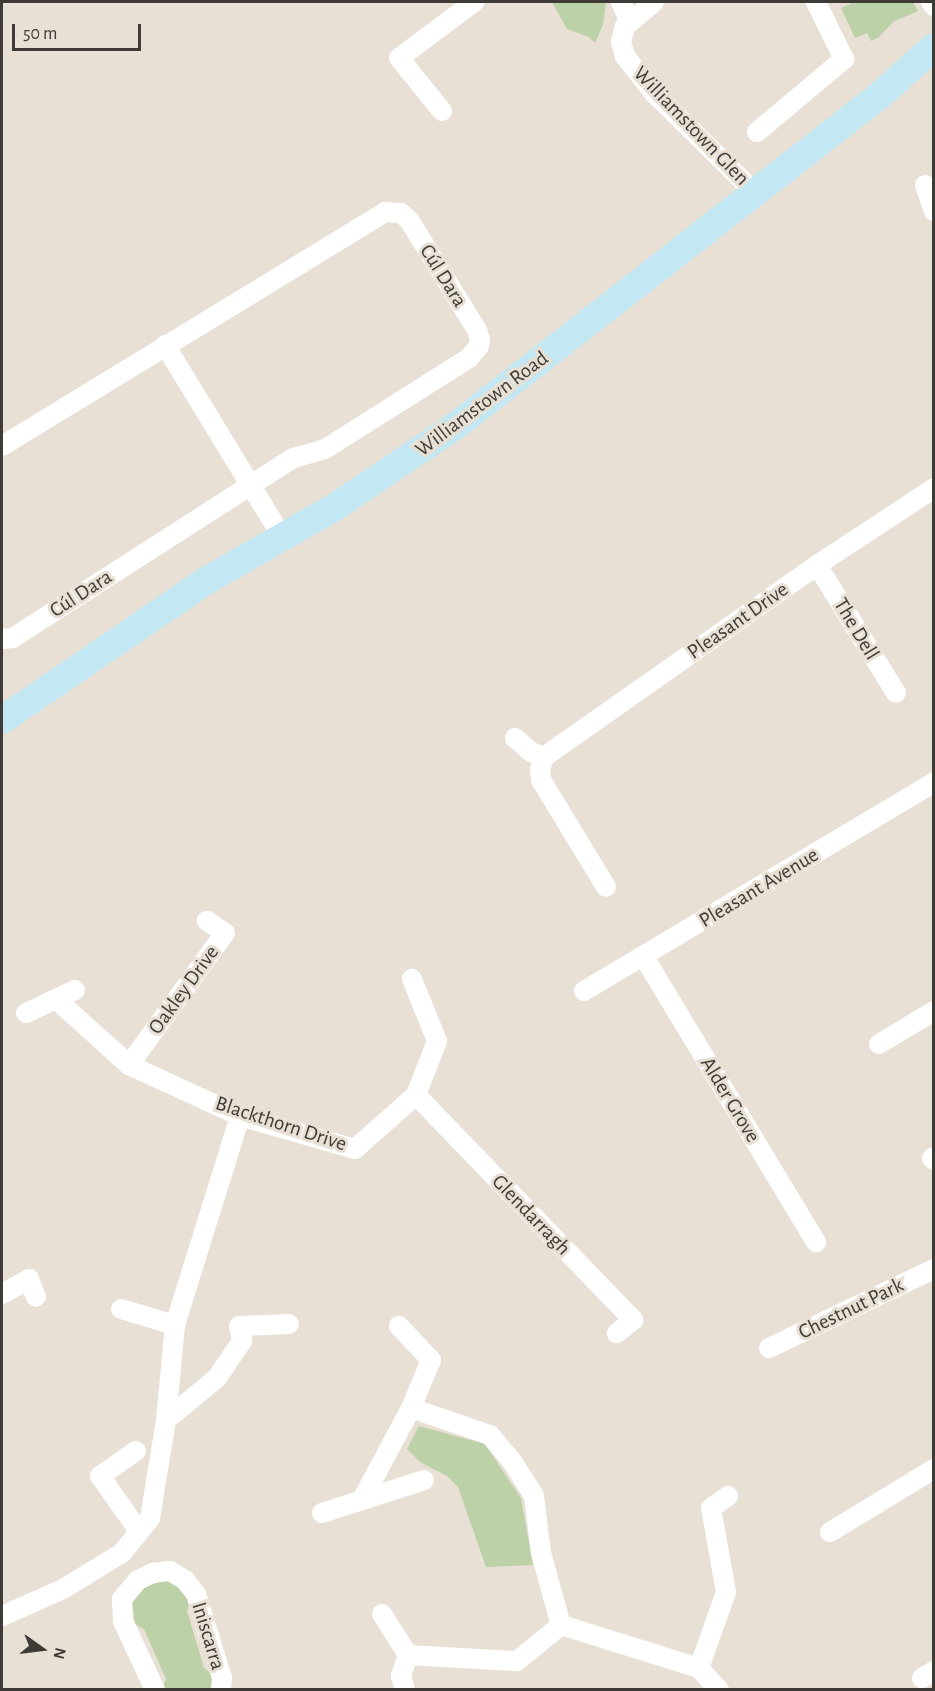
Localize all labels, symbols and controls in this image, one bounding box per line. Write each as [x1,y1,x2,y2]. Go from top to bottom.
scale bar [15,12,144,50]
text: 50 m [23,25,57,43]
street label: Williamstown Glen [628,61,754,191]
street label: Cúl Dara [414,240,472,312]
street label: Williamstown Road [411,346,553,462]
street label: Cúl Dara [45,565,117,623]
street label: Pleasant Drive [683,577,793,665]
street label: The Dell [828,593,884,665]
street label: Pleasant Avenue [695,842,823,934]
street label: Oakley Drive [143,941,225,1039]
street label: Alder Grove [695,1053,765,1147]
street label: Blackthorn Drive [212,1091,350,1157]
street label: Glendarragh [486,1169,576,1261]
street label: Chestnut Park [794,1273,908,1345]
street label: Iniscarra [186,1599,230,1673]
north arrow [12,1619,72,1679]
text: N [50,1646,69,1661]

